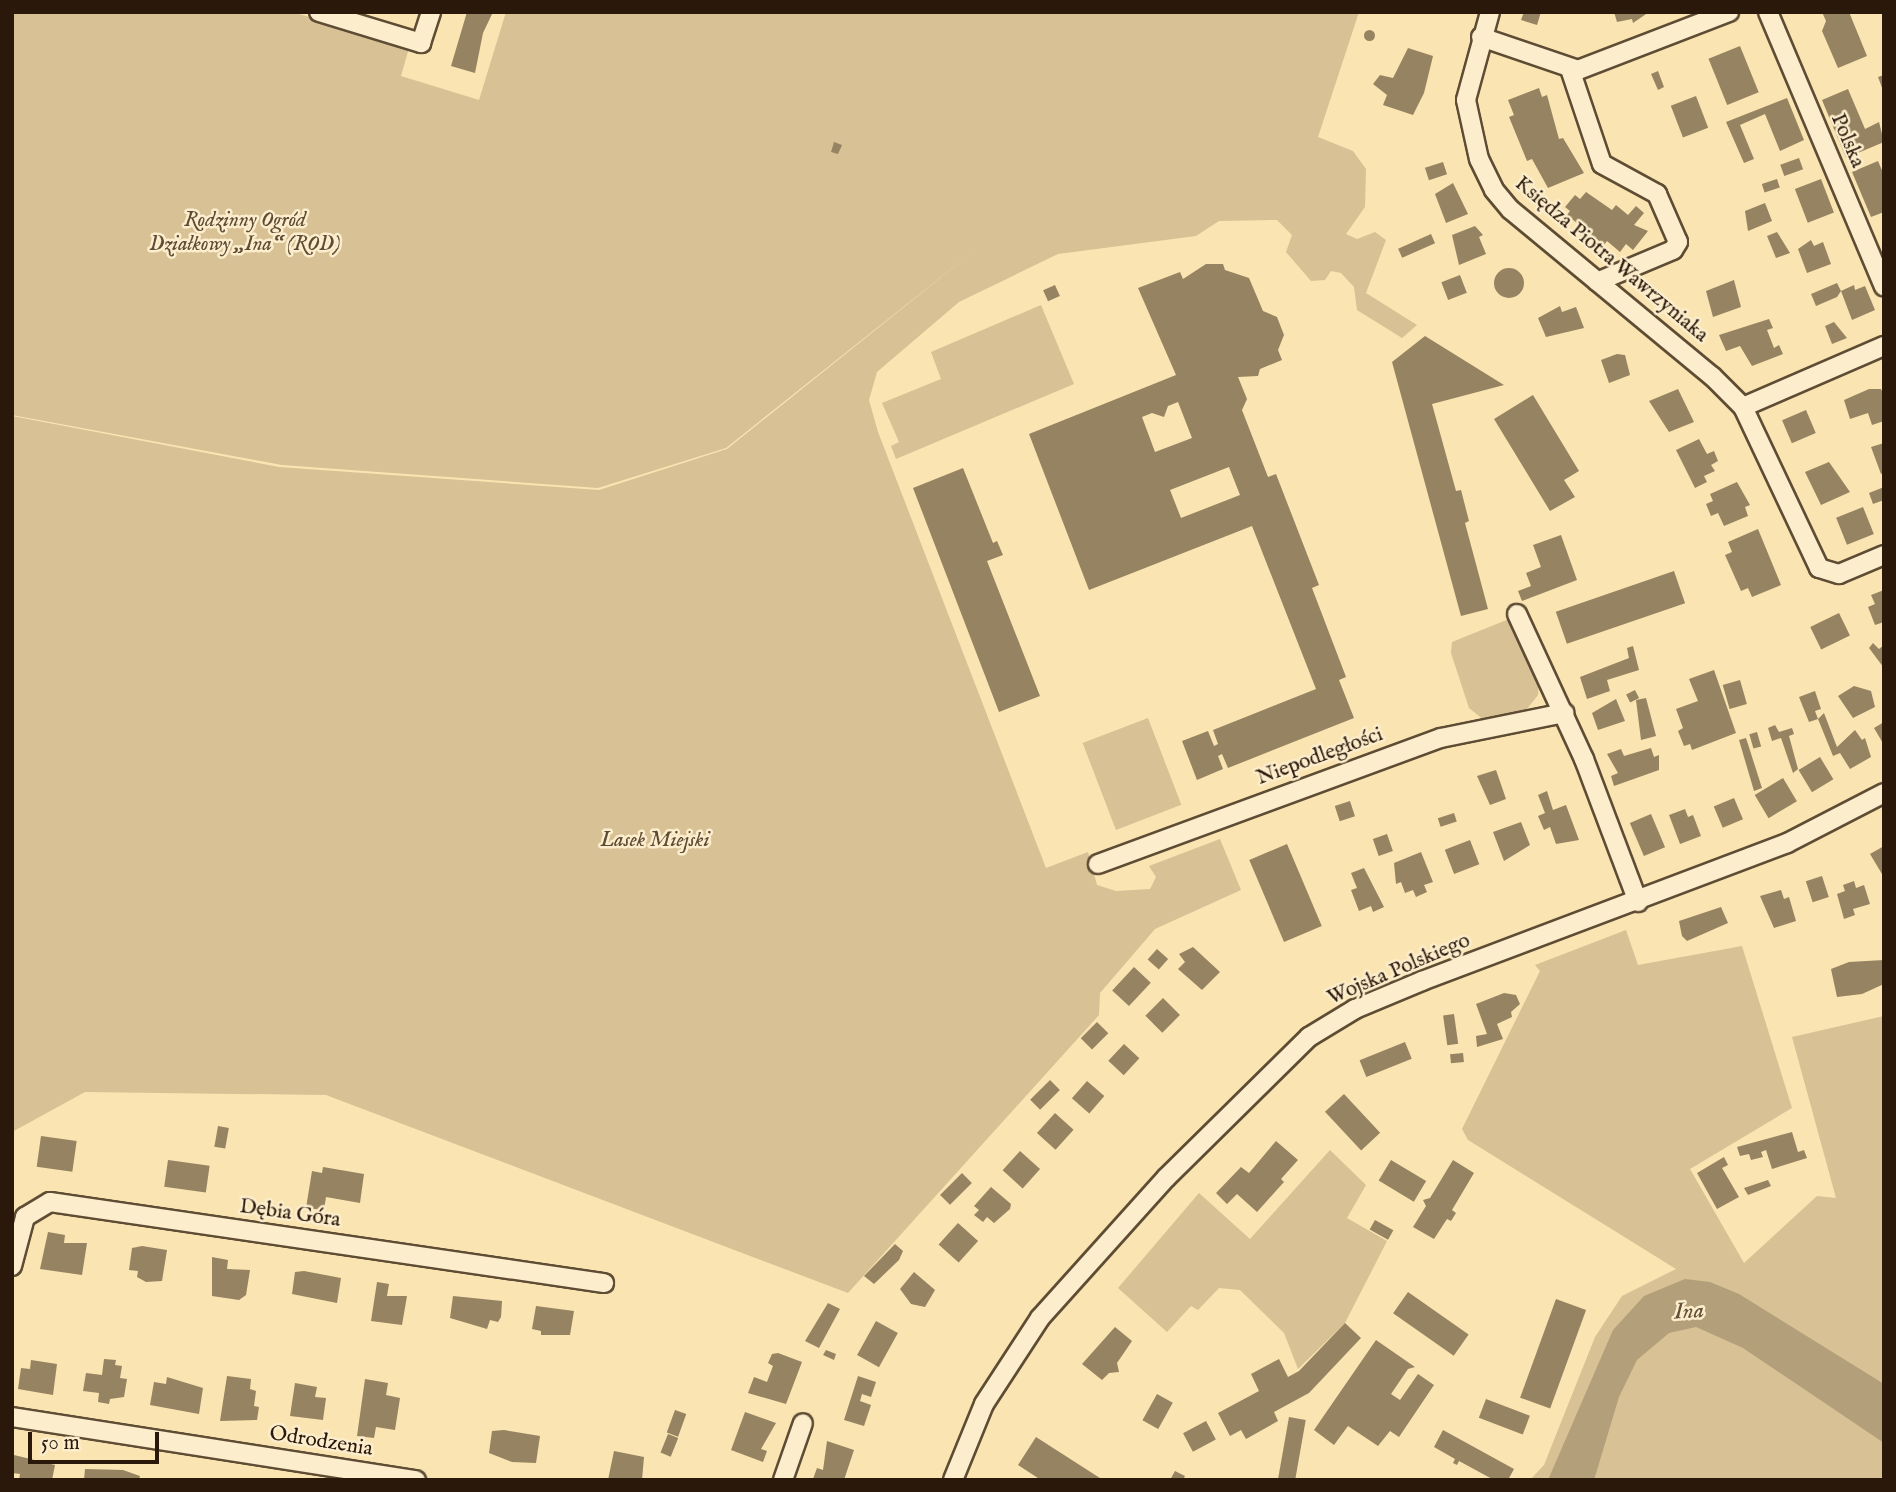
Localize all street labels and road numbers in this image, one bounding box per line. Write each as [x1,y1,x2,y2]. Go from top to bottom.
street label: Polska [1824,110,1870,172]
street label: Księdza Piotra Wawrzyniaka [1509,172,1713,348]
street label: Niepodległości [1253,722,1387,792]
street label: Wojska Polskiego [1324,929,1474,1011]
street label: Dębia Góra [238,1194,342,1234]
street label: Odrodzenia [268,1421,374,1463]

